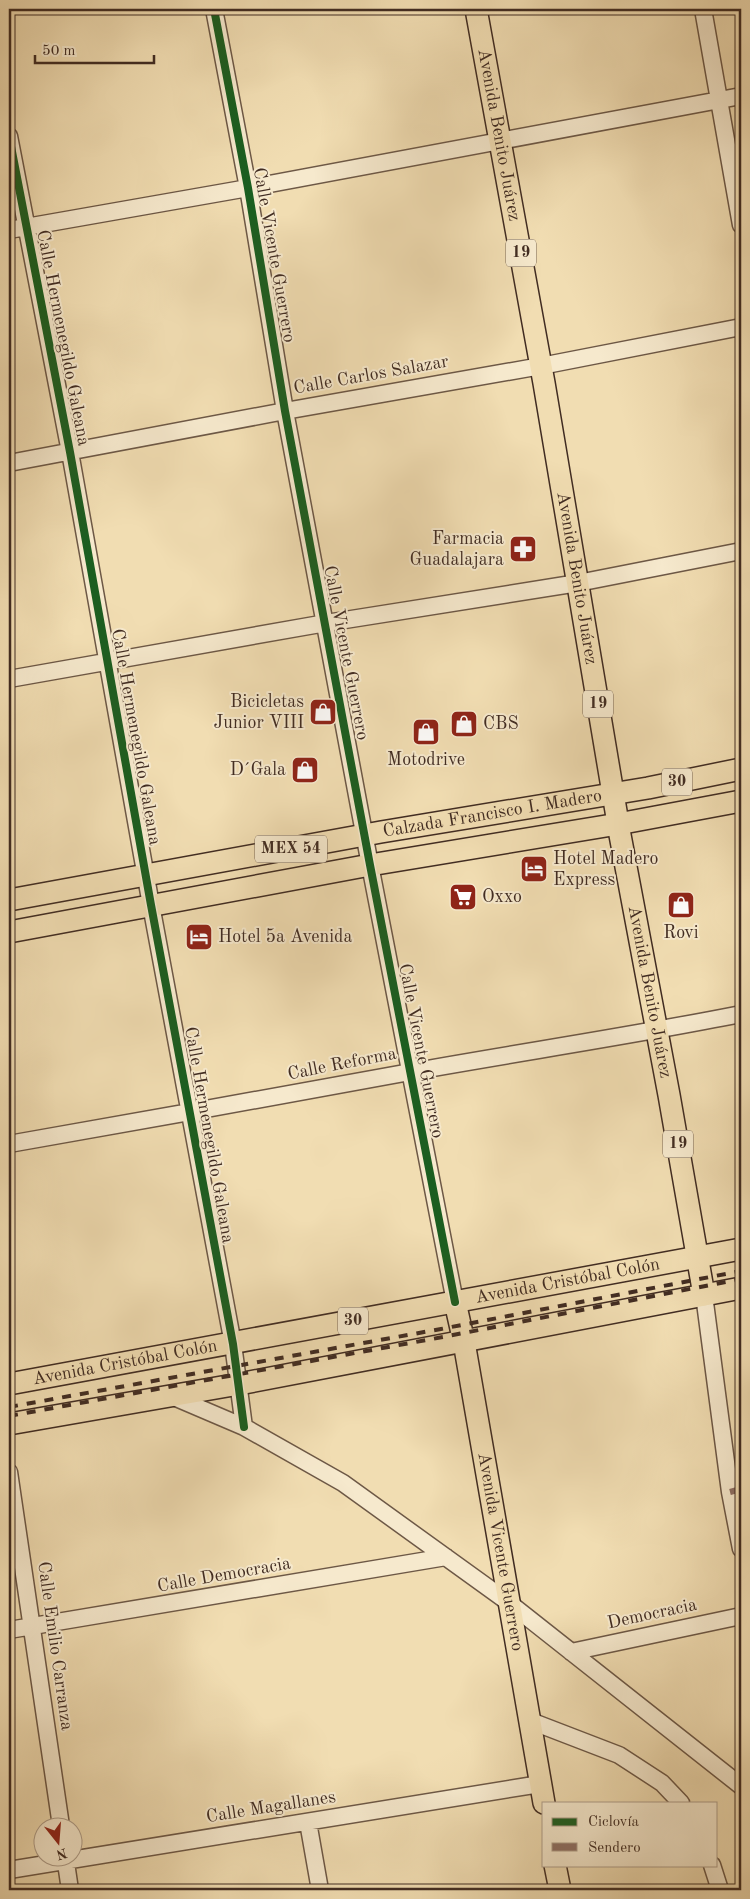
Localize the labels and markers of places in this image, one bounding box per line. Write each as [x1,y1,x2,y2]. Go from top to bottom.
place label: Farmacia Guadalajara [410,530,504,569]
pharmacy icon: Farmacia Guadalajara [508,534,538,564]
place label: Bicicletas Junior VIII [214,693,304,732]
shop icon: Bicicletas Junior VIII [308,697,338,727]
shop icon: CBS [449,709,479,739]
place label: CBS [483,715,519,733]
shop icon: Motodrive [411,717,441,747]
place label: Motodrive [387,751,465,769]
shop icon: D´Gala [290,755,320,785]
place label: D´Gala [230,761,286,779]
place label: Hotel Madero Express [553,850,659,889]
hotel icon: Hotel Madero Express [519,854,549,884]
supermarket icon: Oxxo [448,882,478,912]
place label: Oxxo [482,888,522,906]
shop icon: Rovi [666,890,696,920]
hotel icon: Hotel 5a Avenida [184,922,214,952]
place label: Rovi [663,924,699,942]
place label: Hotel 5a Avenida [218,928,352,946]

